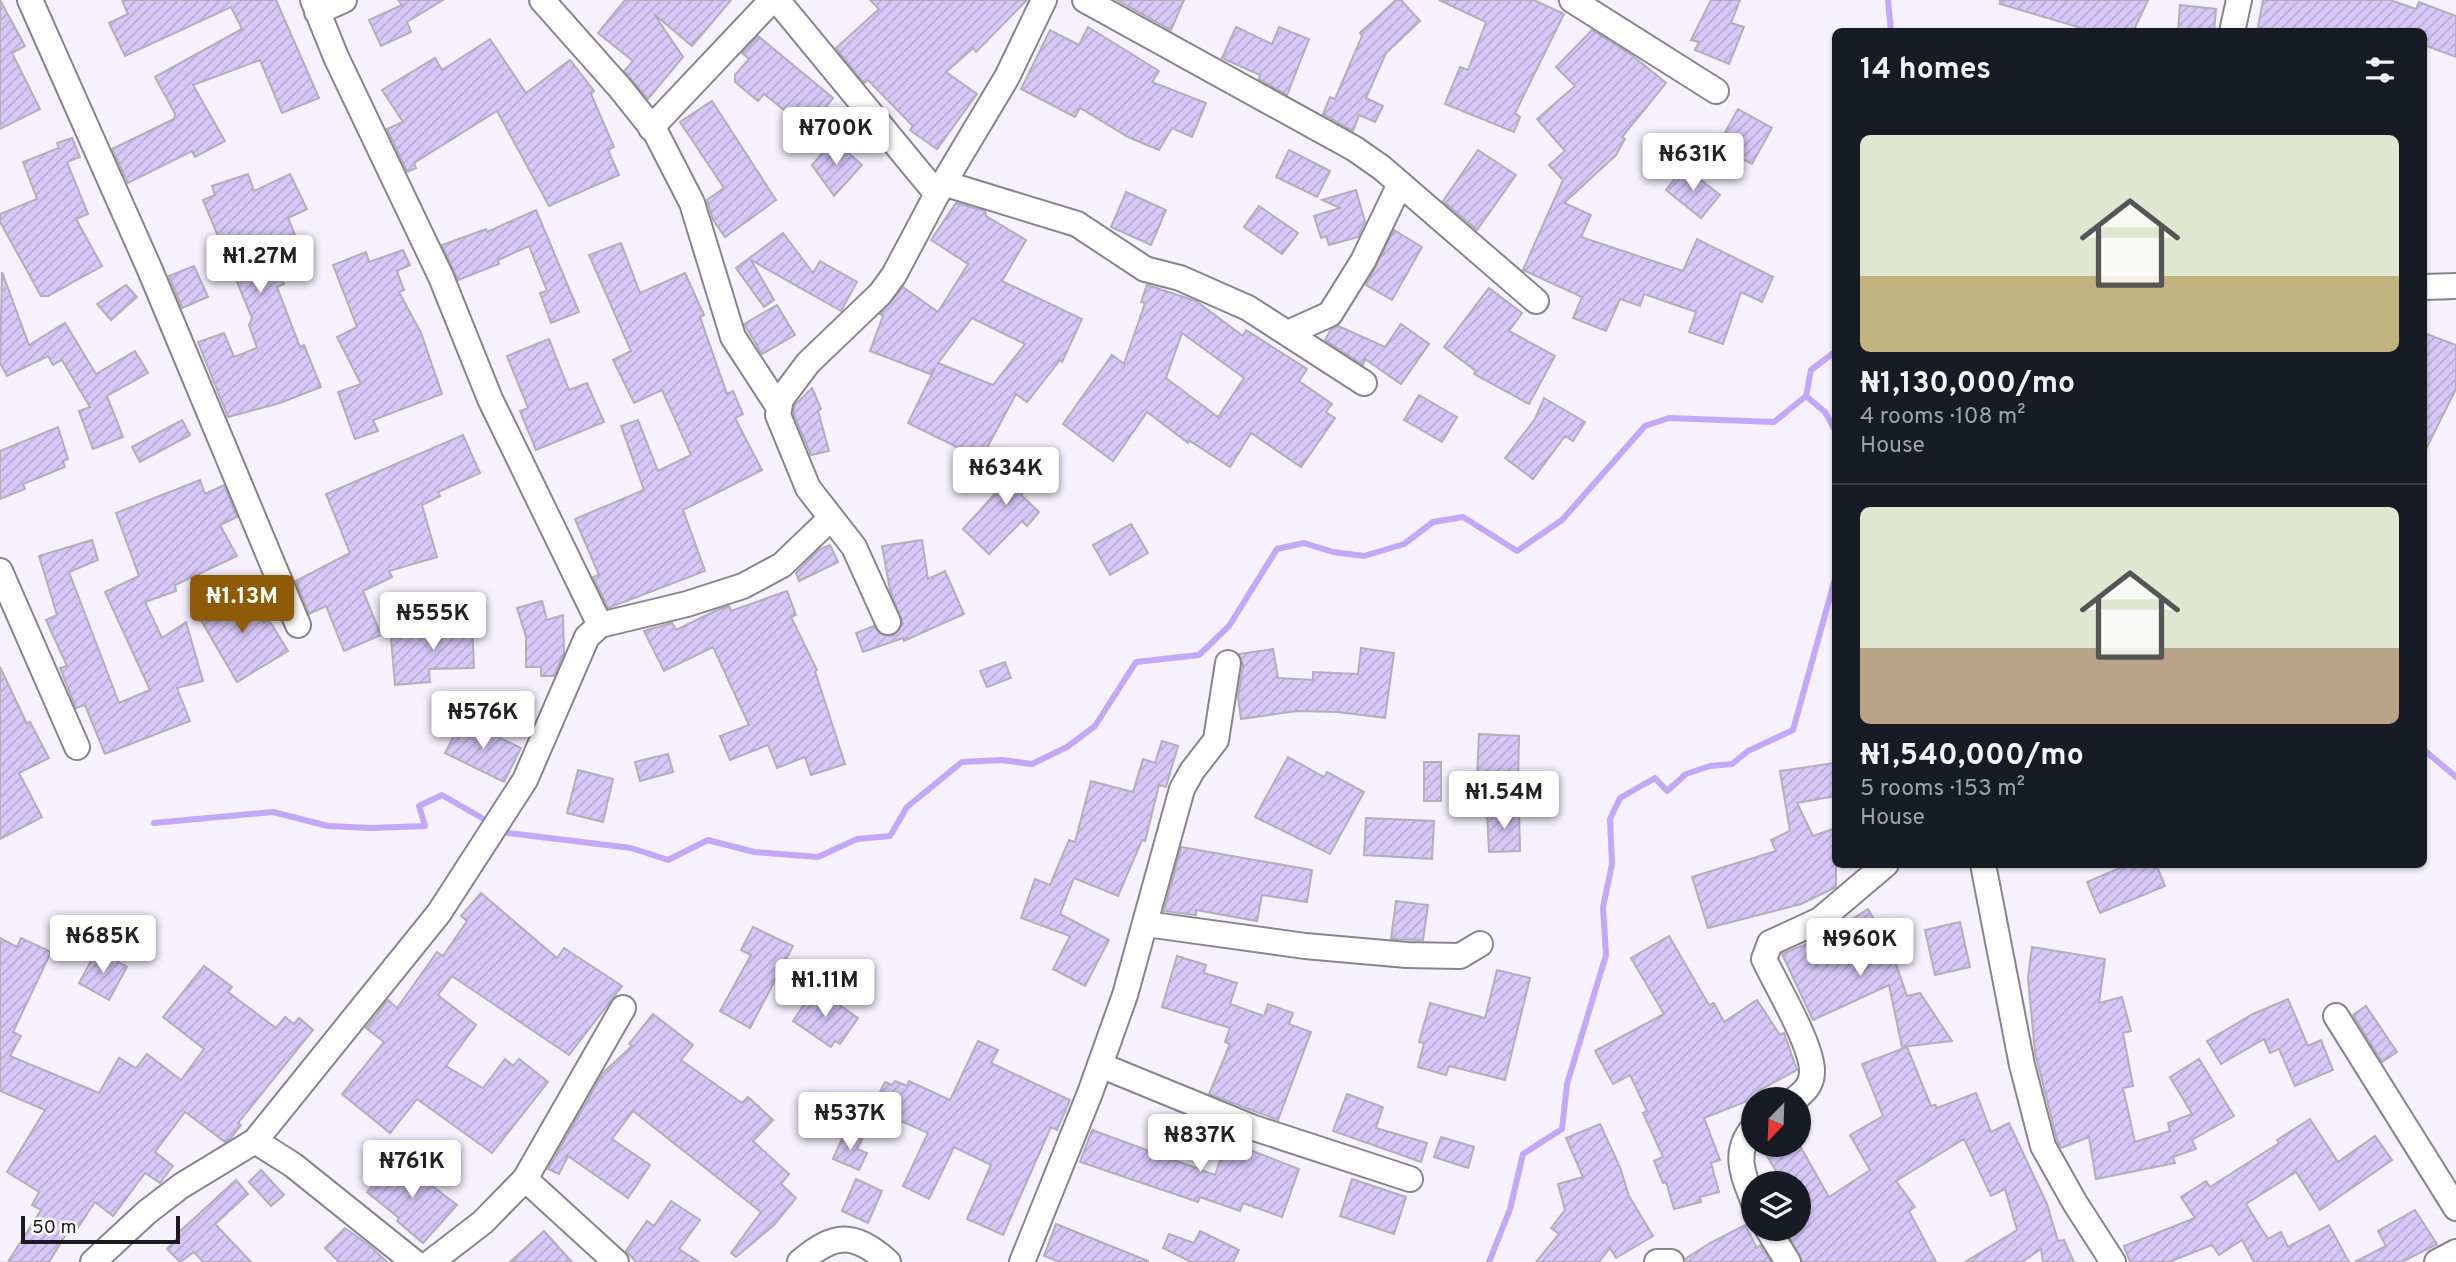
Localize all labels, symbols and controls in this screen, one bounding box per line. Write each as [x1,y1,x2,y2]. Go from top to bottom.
icon: filters [2361,51,2399,89]
text: 14 homes [1860,52,1991,89]
pin: ₦700K [787,108,885,167]
text: ₦700K [799,115,873,144]
pin: ₦631K [1644,134,1742,193]
text: ₦631K [1659,141,1727,170]
icon: home [2067,180,2193,306]
pin: ₦1.27M [203,236,317,295]
text: ₦1.27M [222,243,298,272]
text: ₦1,130,000/mo [1860,366,2075,403]
text: 4 rooms · 108 m² [1860,403,2026,432]
text: House [1860,432,1925,461]
pin: ₦634K [957,448,1055,507]
text: ₦634K [969,455,1043,484]
icon: home [2067,552,2193,678]
pin: ₦1.13M [185,576,299,635]
text: ₦1.13M [206,583,278,612]
pin: ₦555K [384,592,482,652]
text: ₦555K [396,600,470,629]
pin: ₦576K [434,692,532,751]
text: ₦576K [447,699,519,728]
text: ₦1,540,000/mo [1860,738,2084,775]
pin: ₦1.54M [1447,772,1561,831]
text: 5 rooms · 153 m² [1860,775,2025,804]
text: ₦1.54M [1465,779,1543,808]
text: House [1860,804,1925,833]
pin: ₦685K [54,916,152,975]
pin: ₦960K [1811,918,1909,978]
text: ₦685K [66,923,140,952]
text: ₦960K [1822,926,1898,955]
pin: ₦1.11M [768,960,882,1019]
text: ₦1.11M [791,967,859,996]
north arrow [1741,1087,1811,1157]
map controls [1741,1087,1811,1241]
pin: ₦537K [801,1092,899,1152]
text: ₦537K [814,1100,886,1129]
pin: ₦837K [1151,1114,1249,1174]
text: ₦837K [1164,1122,1236,1151]
pin: ₦761K [363,1140,461,1200]
text: ₦761K [379,1148,445,1177]
button: layers [1741,1171,1811,1241]
scale bar [21,1213,180,1245]
text: 50 m [32,1216,77,1240]

